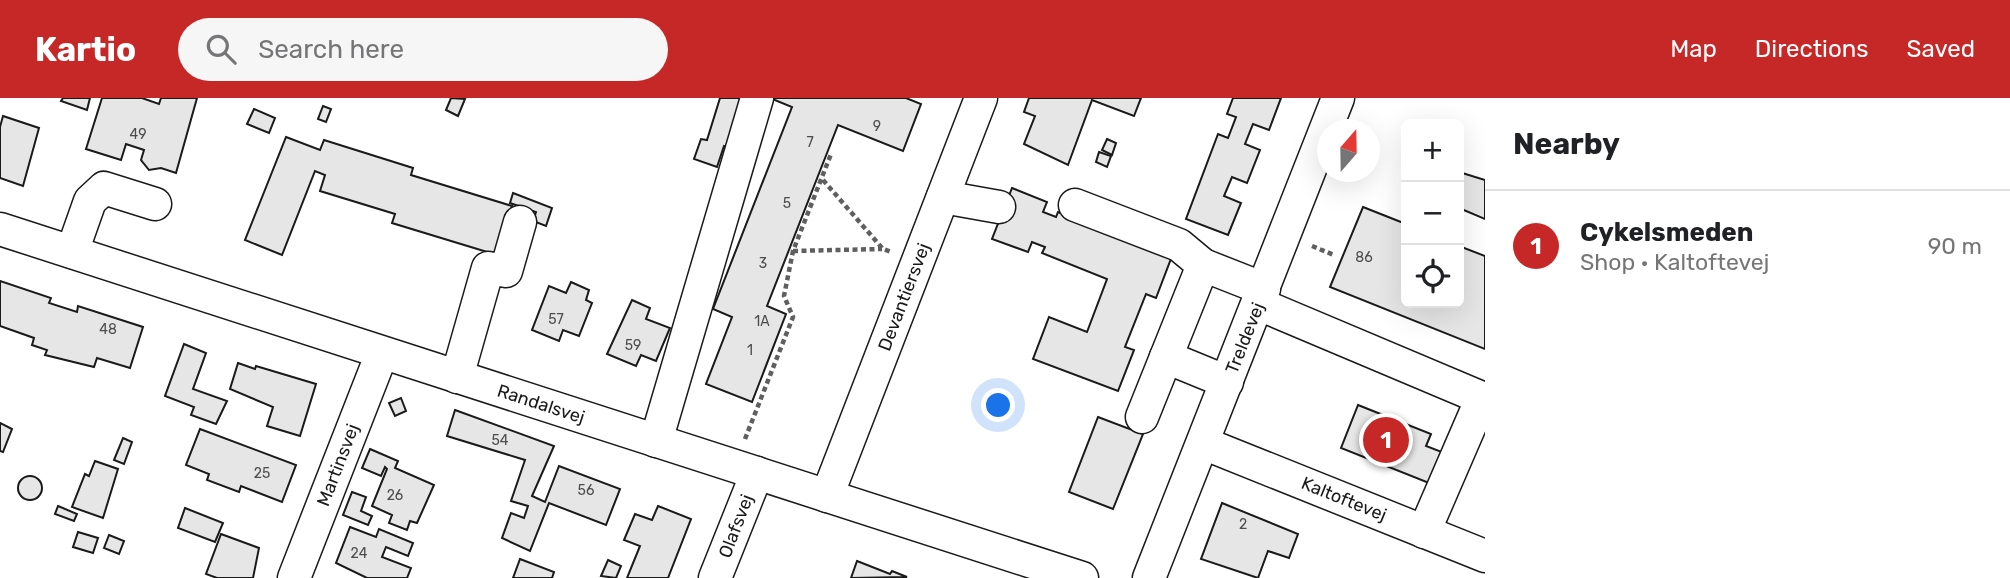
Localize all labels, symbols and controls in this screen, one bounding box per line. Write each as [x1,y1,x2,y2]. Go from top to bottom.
search box [178,18,668,81]
text: Kartio [35,30,136,69]
icon: search [202,30,240,68]
text: Search here [258,34,404,65]
text: Map [1670,35,1717,63]
text: Directions [1755,35,1868,63]
text: Saved [1906,35,1975,63]
house number: 9 [873,118,881,135]
north arrow [1317,119,1380,182]
map controls [1401,119,1464,308]
button: + [1401,119,1464,182]
house number: 49 [130,126,146,143]
text: Nearby [1513,126,1620,162]
house number: 7 [806,134,814,151]
button: − [1401,182,1464,245]
house number: 5 [783,195,791,212]
text: Cykelsmeden [1580,217,1753,248]
text: 1 [1530,232,1542,260]
text: 90 m [1928,232,1982,260]
street label: Devantiersvej [873,240,935,354]
button: locate [1401,245,1464,308]
text: Shop · Kaltoftevej [1580,248,1769,276]
house number: 86 [1355,249,1373,266]
house number: 3 [759,255,767,272]
street label: Treldevej [1221,299,1269,377]
house number: 57 [548,311,564,328]
house number: 1A [754,313,770,330]
house number: 48 [99,321,117,338]
house number: 59 [625,337,641,354]
house number: 1 [747,342,753,359]
street label: Randalsvej [494,380,588,428]
your location [981,388,1015,422]
pin: 1 [1363,414,1409,466]
street label: Martinsvej [312,421,364,509]
house number: 54 [491,432,509,449]
house number: 25 [254,465,270,482]
street label: Kaltoftevej [1298,472,1390,526]
house number: 56 [578,482,594,499]
house number: 26 [387,487,403,504]
street label: Olafsvej [714,491,758,561]
house number: 2 [1239,516,1247,533]
house number: 24 [351,545,368,562]

